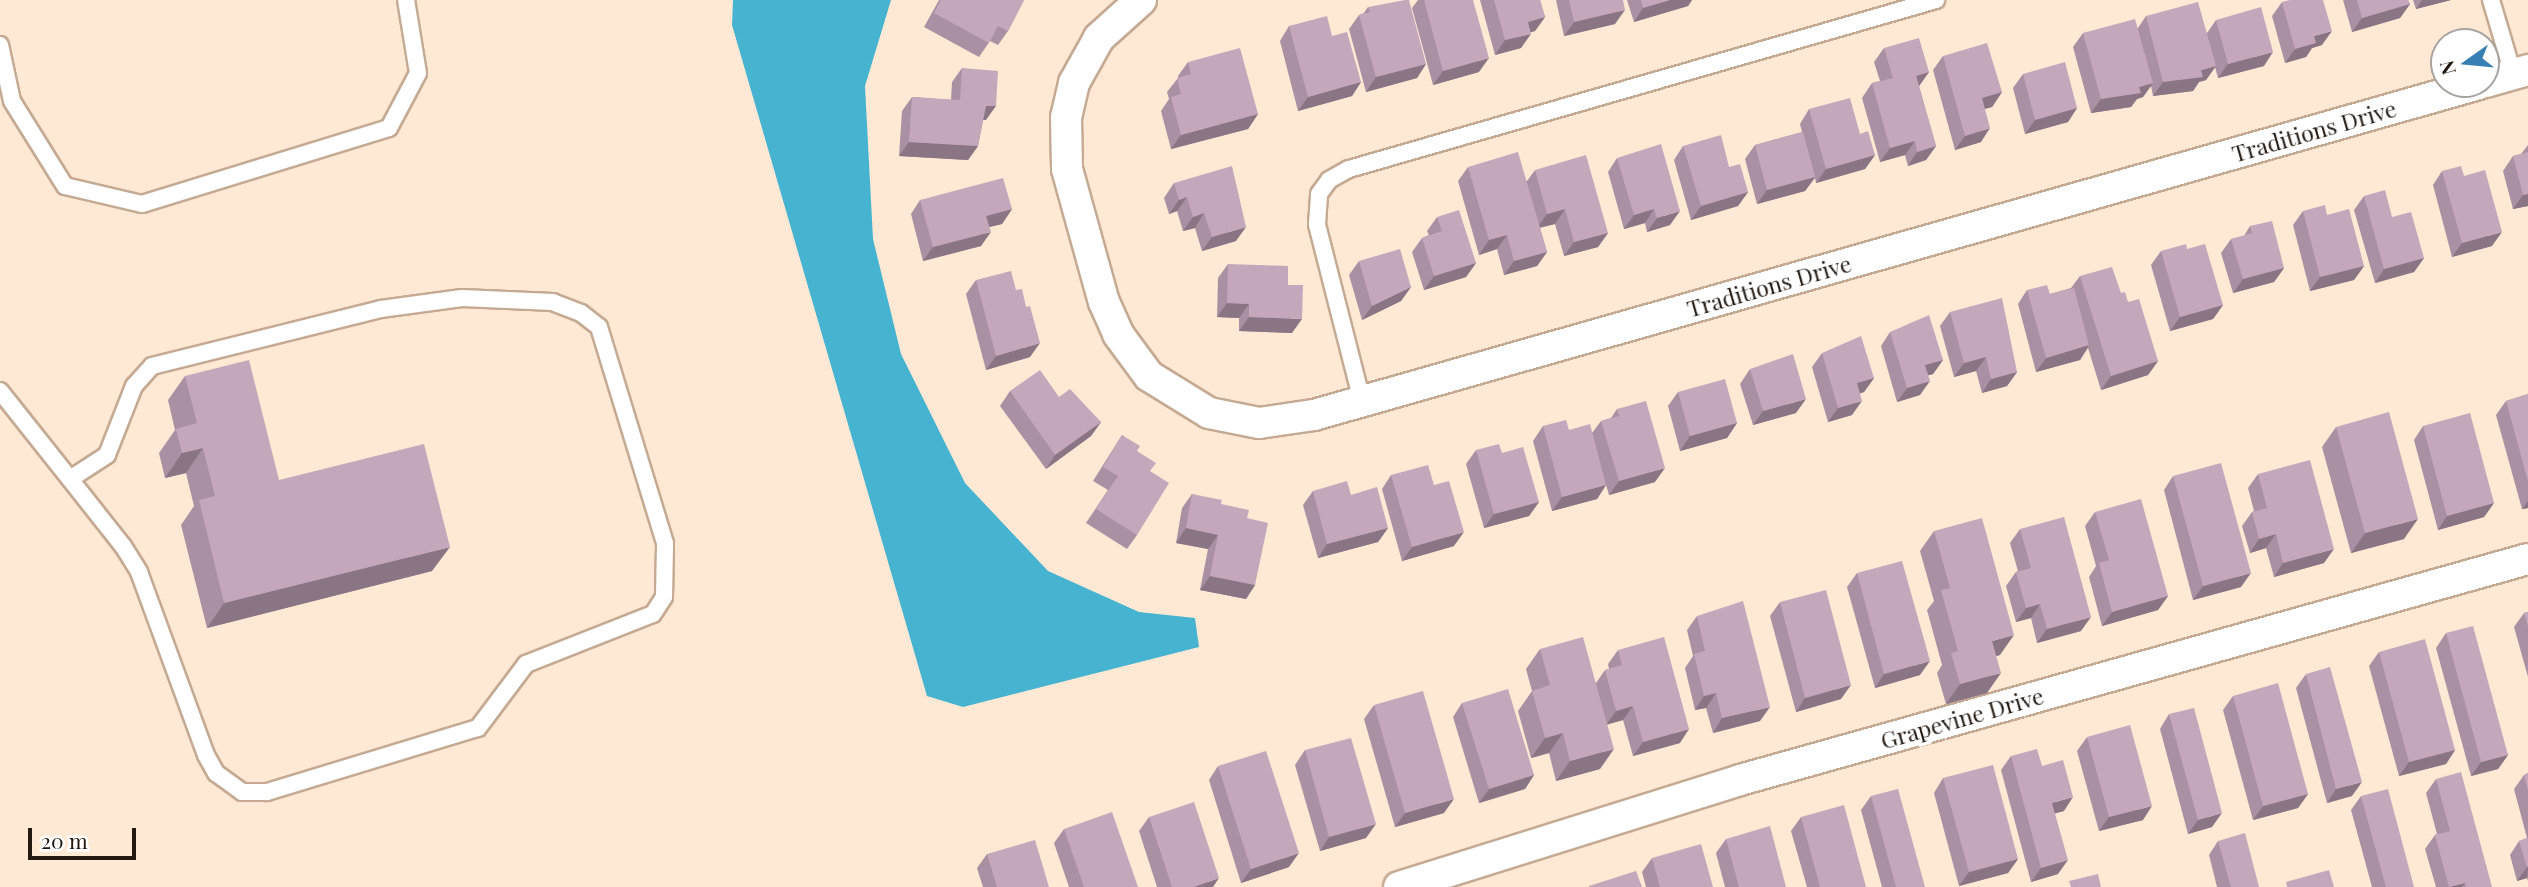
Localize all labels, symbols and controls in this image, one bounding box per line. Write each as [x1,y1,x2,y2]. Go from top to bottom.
north arrow [2430,28,2500,98]
text: N [2432,58,2461,78]
street label: Traditions Drive [2229,94,2399,168]
street label: Traditions Drive [1684,249,1854,323]
street label: Grapevine Drive [1877,682,2047,754]
scale bar [32,814,140,858]
text: 20 m [41,826,88,854]

